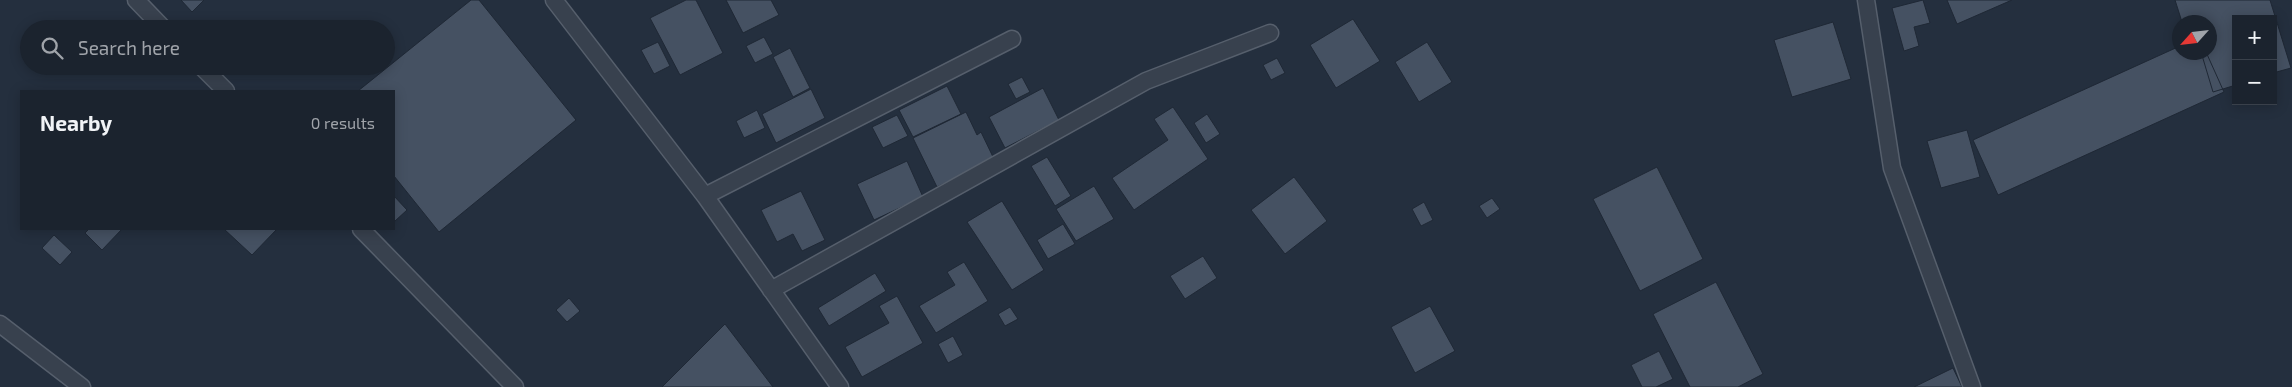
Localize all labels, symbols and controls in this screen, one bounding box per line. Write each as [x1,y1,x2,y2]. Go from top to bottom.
north arrow [2172,15,2217,60]
map controls [2232,15,2277,105]
button: + [2232,15,2277,60]
search box [20,20,395,75]
icon: search [38,34,66,62]
text: Search here [78,36,180,59]
button: − [2232,60,2277,105]
text: Nearby [40,110,112,135]
text: 0 results [311,113,375,132]

